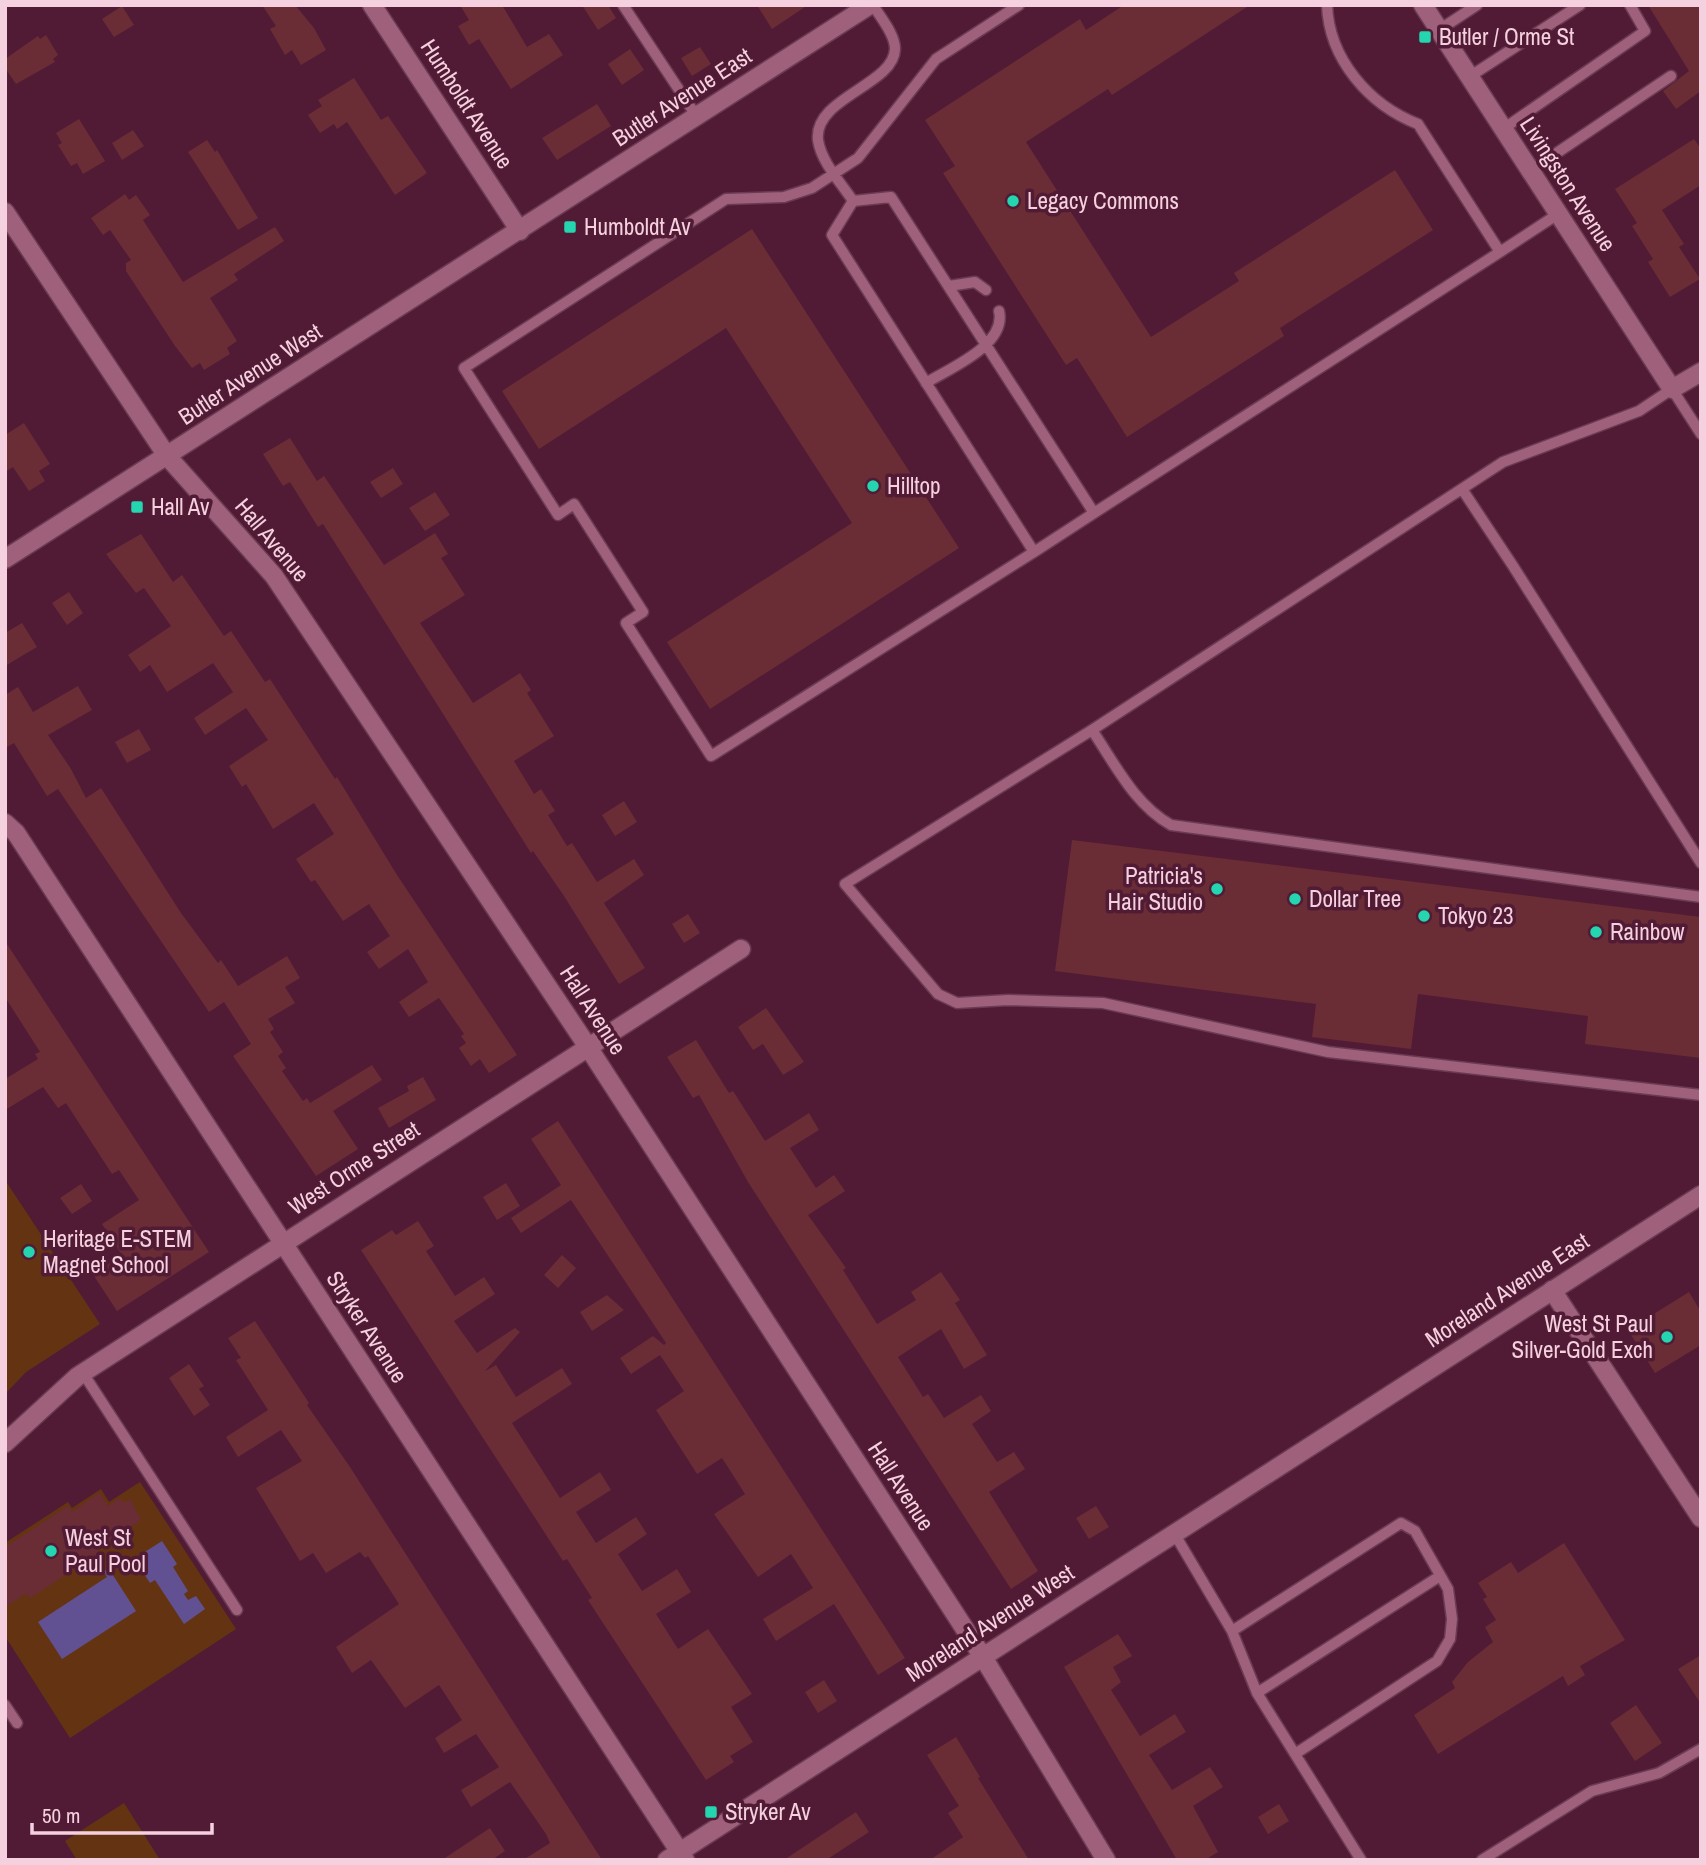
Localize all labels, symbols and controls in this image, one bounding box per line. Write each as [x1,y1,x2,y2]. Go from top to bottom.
place label: Butler / Orme St [1439,21,1574,52]
marker: Butler / Orme St [1417,29,1433,45]
street label: Humboldt Avenue [414,33,521,174]
street label: Butler Avenue East [606,40,757,153]
street label: Livingston Avenue [1513,110,1624,257]
place label: Legacy Commons [1027,185,1179,216]
marker: Legacy Commons [1005,193,1021,209]
place label: Humboldt Av [584,211,691,242]
marker: Humboldt Av [562,219,578,235]
street label: Butler Avenue West [172,316,327,432]
place label: Hilltop [887,470,940,501]
marker: Hilltop [865,478,881,494]
place label: Hall Av [151,491,210,522]
street label: Hall Avenue [228,491,317,588]
marker: Hall Av [129,499,145,515]
place label: Patricia's Hair Studio [1108,860,1203,917]
marker: Patricia's Hair Studio [1209,881,1225,897]
place label: Dollar Tree [1309,883,1401,914]
marker: Dollar Tree [1287,891,1303,907]
place label: Tokyo 23 [1438,900,1514,931]
marker: Tokyo 23 [1416,908,1432,924]
place label: Rainbow [1610,916,1685,947]
marker: Rainbow [1588,924,1604,940]
street label: Hall Avenue [553,959,634,1060]
street label: West Orme Street [282,1114,425,1222]
place label: Heritage E-STEM Magnet School [43,1223,192,1280]
street label: Moreland Avenue East [1419,1225,1595,1354]
marker: Heritage E-STEM Magnet School [21,1244,37,1260]
street label: Stryker Avenue [320,1265,415,1389]
place label: West St Paul Silver-Gold Exch [1512,1308,1653,1365]
marker: West St Paul Silver-Gold Exch [1659,1329,1675,1345]
street label: Hall Avenue [861,1435,942,1536]
place label: West St Paul Pool [65,1522,146,1579]
marker: West St Paul Pool [43,1543,59,1559]
street label: Moreland Avenue West [900,1557,1080,1689]
scale bar [32,1792,212,1836]
place label: Stryker Av [725,1796,811,1827]
text: 50 m [42,1801,80,1830]
marker: Stryker Av [703,1804,719,1820]

